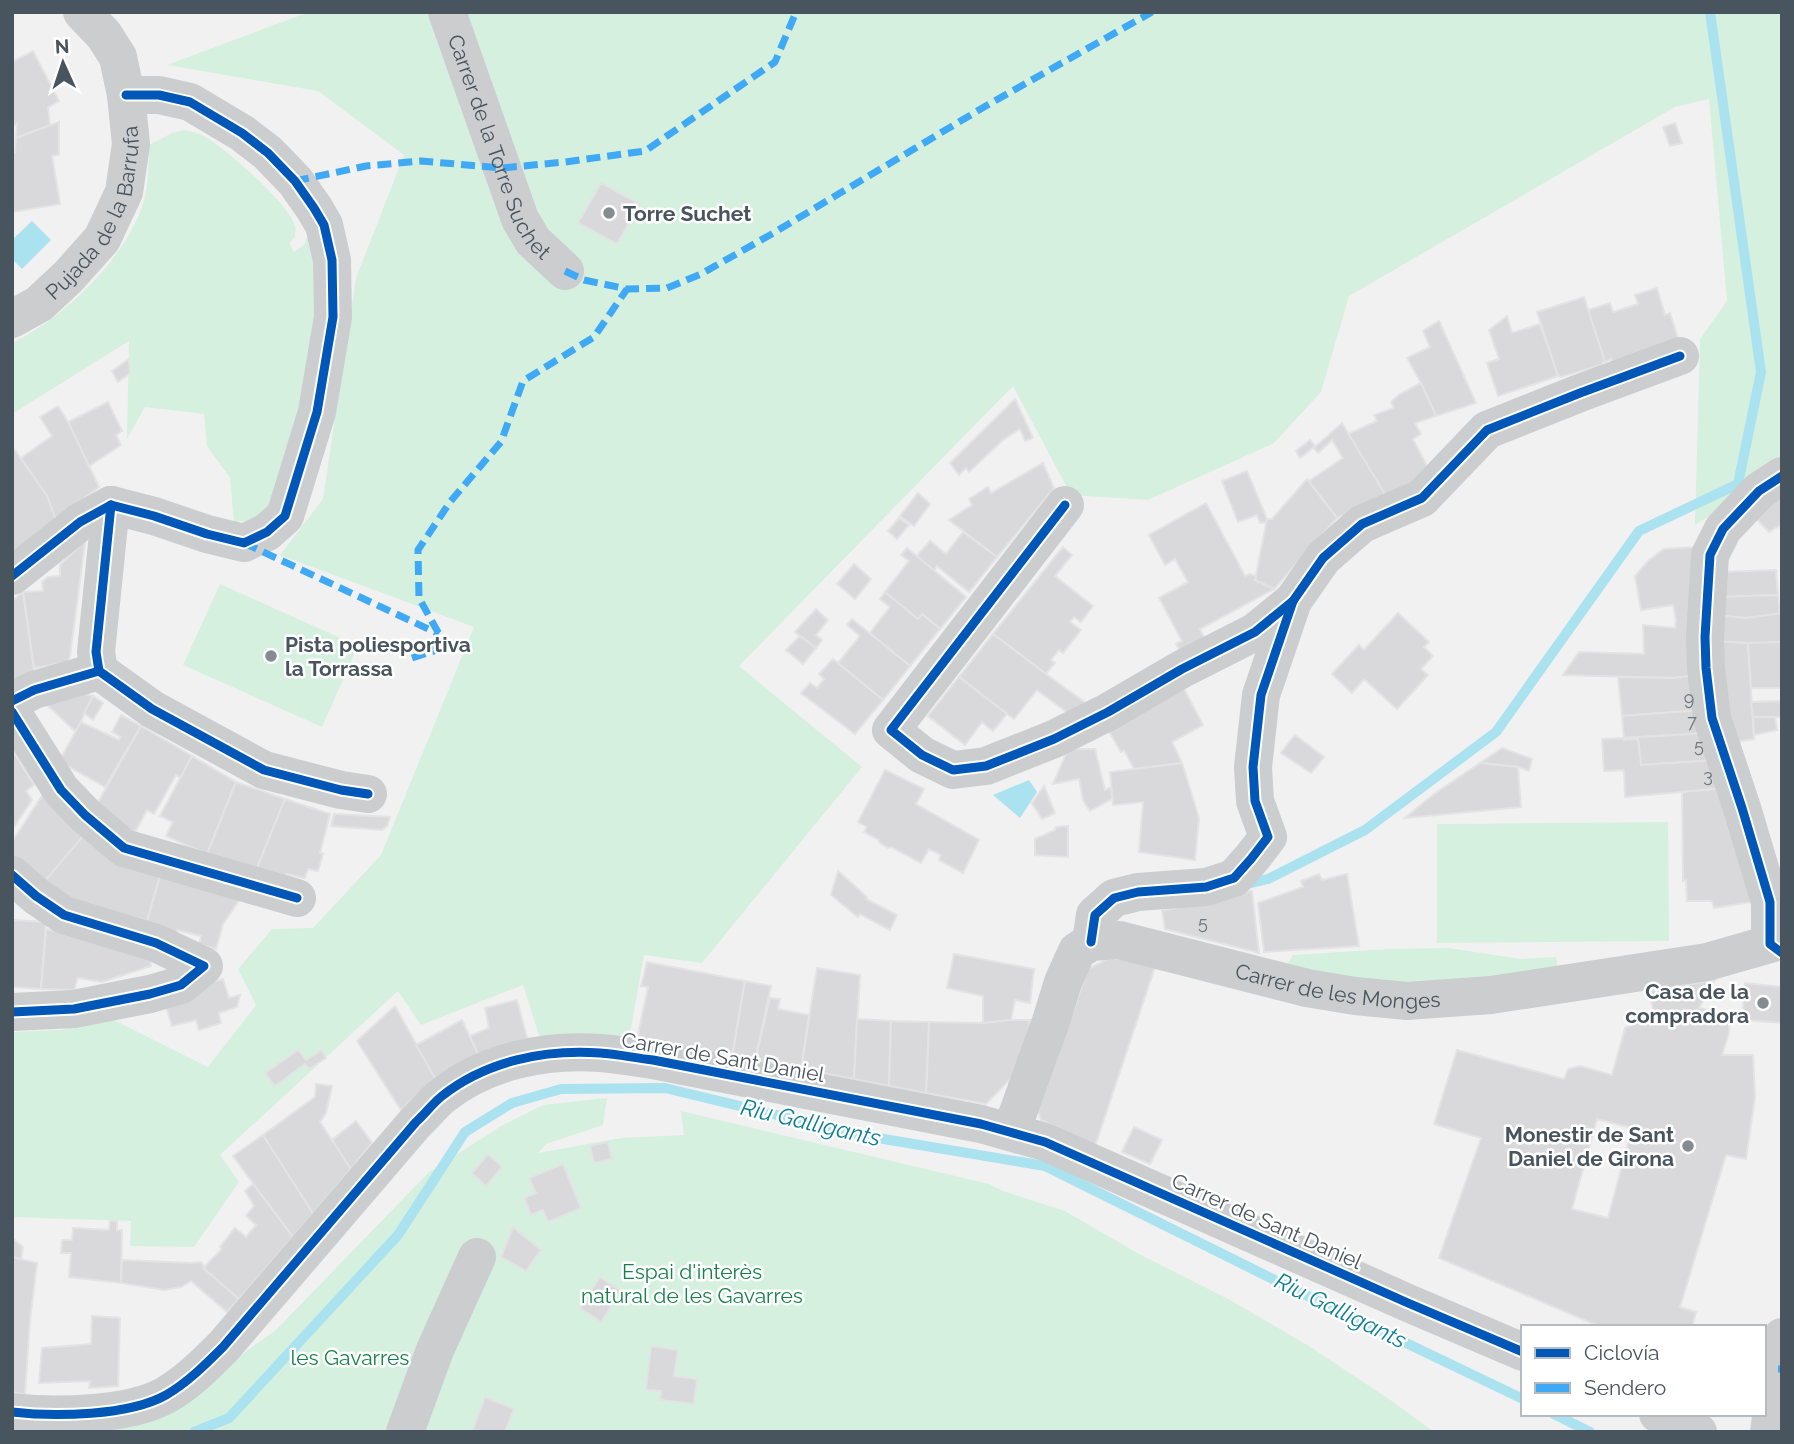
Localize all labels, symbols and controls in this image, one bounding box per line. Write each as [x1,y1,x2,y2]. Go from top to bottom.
north arrow [28,28,98,98]
street label: Carrer de la Torre Suchet [443,31,556,264]
text: N [54,35,70,57]
street label: Pujada de la Barrufa [40,125,143,304]
place label: Torre Suchet [623,201,751,226]
marker: Torre Suchet [601,205,617,221]
place label: Pista poliesportiva la Torrassa [285,632,471,681]
marker: Pista poliesportiva la Torrassa [263,648,279,664]
house number: 9 [1684,688,1694,709]
house number: 7 [1687,711,1697,732]
house number: 5 [1694,735,1704,756]
house number: 3 [1703,765,1713,786]
house number: 5 [1198,912,1208,933]
street label: Carrer de les Monges [1233,958,1441,1014]
place label: Casa de la compradora [1625,979,1749,1028]
marker: Casa de la compradora [1755,995,1771,1011]
street label: Carrer de Sant Daniel [620,1027,827,1087]
water label: Riu Galligants [738,1093,884,1151]
place label: Monestir de Sant Daniel de Girona [1505,1122,1674,1171]
marker: Monestir de Sant Daniel de Girona [1680,1138,1696,1154]
street label: Carrer de Sant Daniel [1168,1168,1366,1274]
park label: Espai d'interès natural de les Gavarres [581,1259,803,1308]
water label: Riu Galligants [1271,1267,1411,1354]
legend [1521,1325,1766,1416]
text: Ciclovía [1584,1340,1660,1365]
park label: les Gavarres [291,1345,409,1370]
text: Sendero [1584,1375,1666,1400]

